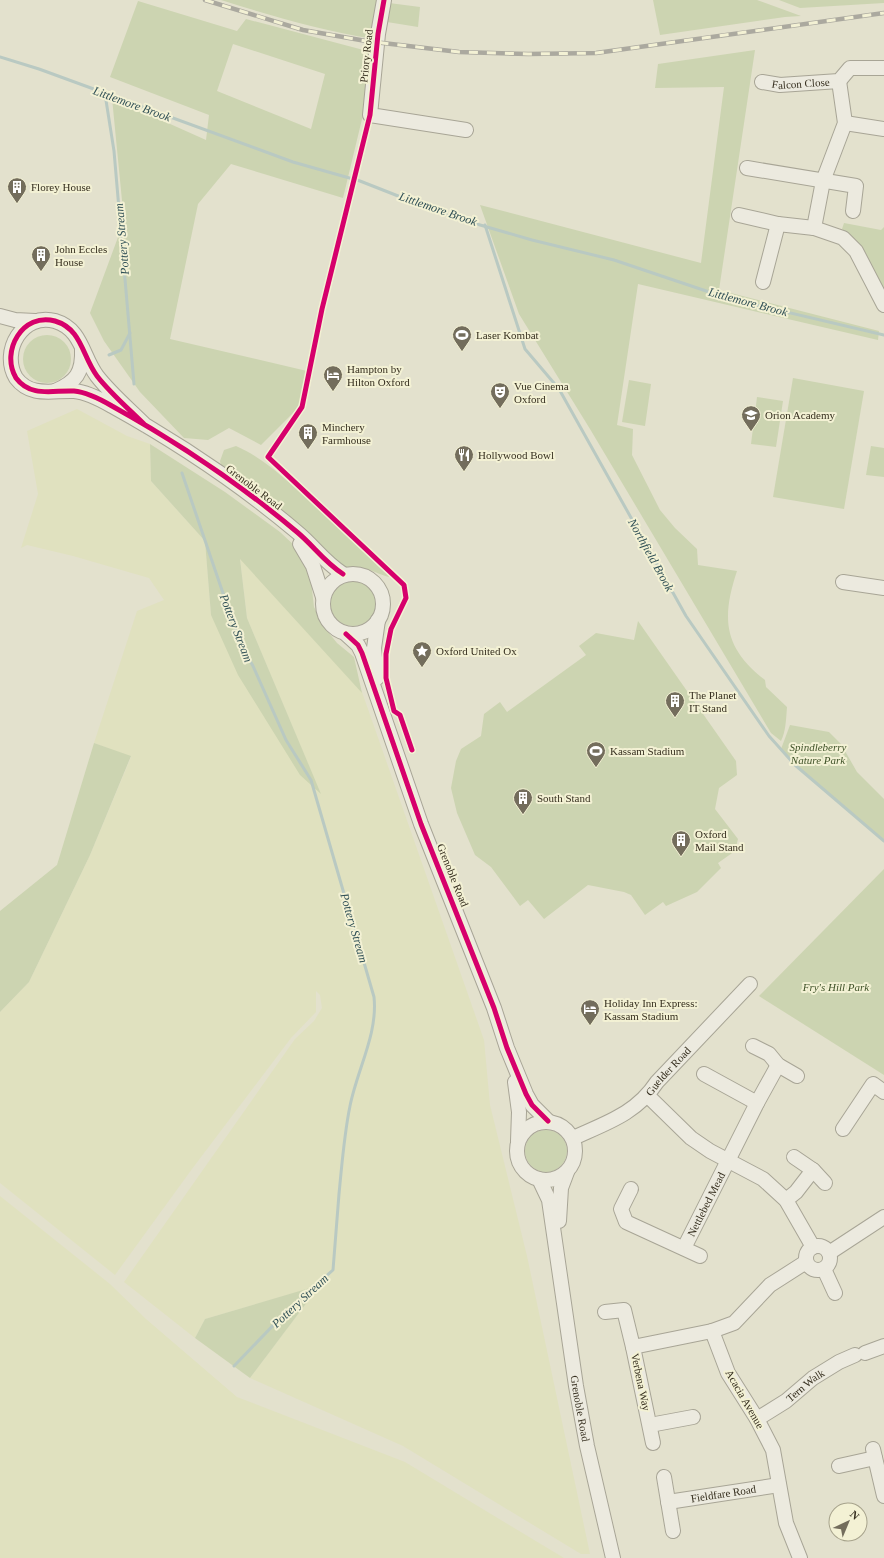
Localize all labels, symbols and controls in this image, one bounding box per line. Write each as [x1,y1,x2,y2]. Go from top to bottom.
street label: Priory Road [357,28,375,83]
street label: Falcon Close [771,76,830,91]
water label: Littlemore Brook [90,83,173,125]
building icon: Florey House [6,176,28,204]
place label: Florey House [31,181,91,193]
water label: Littlemore Brook [396,189,479,229]
water label: Pottery Stream [112,202,132,276]
place label: John Eccles House [55,243,107,268]
building icon: John Eccles House [30,244,52,272]
water label: Littlemore Brook [706,284,790,319]
sports icon: Laser Kombat [451,324,473,352]
place label: Laser Kombat [476,329,539,341]
place label: Hampton by Hilton Oxford [347,363,410,388]
hotel icon: Hampton by Hilton Oxford [322,364,344,392]
place label: Vue Cinema Oxford [514,380,569,405]
theatre icon: Vue Cinema Oxford [489,381,511,409]
school or university icon: Orion Academy [740,404,762,432]
place label: Orion Academy [765,409,835,421]
place label: Minchery Farmhouse [322,421,371,446]
building icon: Minchery Farmhouse [297,422,319,450]
restaurant icon: Hollywood Bowl [453,444,475,472]
place label: Hollywood Bowl [478,449,554,461]
street label: Grenoble Road [224,462,285,512]
water label: Northfield Brook [625,515,677,594]
water label: Pottery Stream [216,591,256,664]
place icon: Oxford United Ox [411,640,433,668]
place label: Oxford United Ox [436,645,517,657]
place label: The Planet IT Stand [689,689,736,714]
building icon: The Planet IT Stand [664,690,686,718]
sports icon: Kassam Stadium [585,740,607,768]
park label: Spindleberry Nature Park [790,741,847,766]
place label: Kassam Stadium [610,745,685,757]
building icon: South Stand [512,787,534,815]
place label: South Stand [537,792,591,804]
place label: Oxford Mail Stand [695,828,744,853]
building icon: Oxford Mail Stand [670,829,692,857]
street label: Grenoble Road [435,842,471,909]
water label: Pottery Stream [337,891,371,965]
park label: Fry's Hill Park [802,981,870,993]
place label: Holiday Inn Express: Kassam Stadium [604,997,697,1022]
hotel icon: Holiday Inn Express: Kassam Stadium [579,998,601,1026]
street label: Guelder Road [643,1044,693,1098]
street label: Nettlebed Mead [685,1170,727,1238]
water label: Pottery Stream [268,1271,331,1331]
street label: Verbena Way [629,1352,653,1412]
street label: Tern Walk [784,1366,827,1404]
street label: Acacia Avenue [723,1367,767,1431]
street label: Grenoble Road [569,1375,592,1443]
street label: Fieldfare Road [690,1483,757,1504]
north arrow [828,1502,868,1542]
text: N [848,1508,862,1522]

